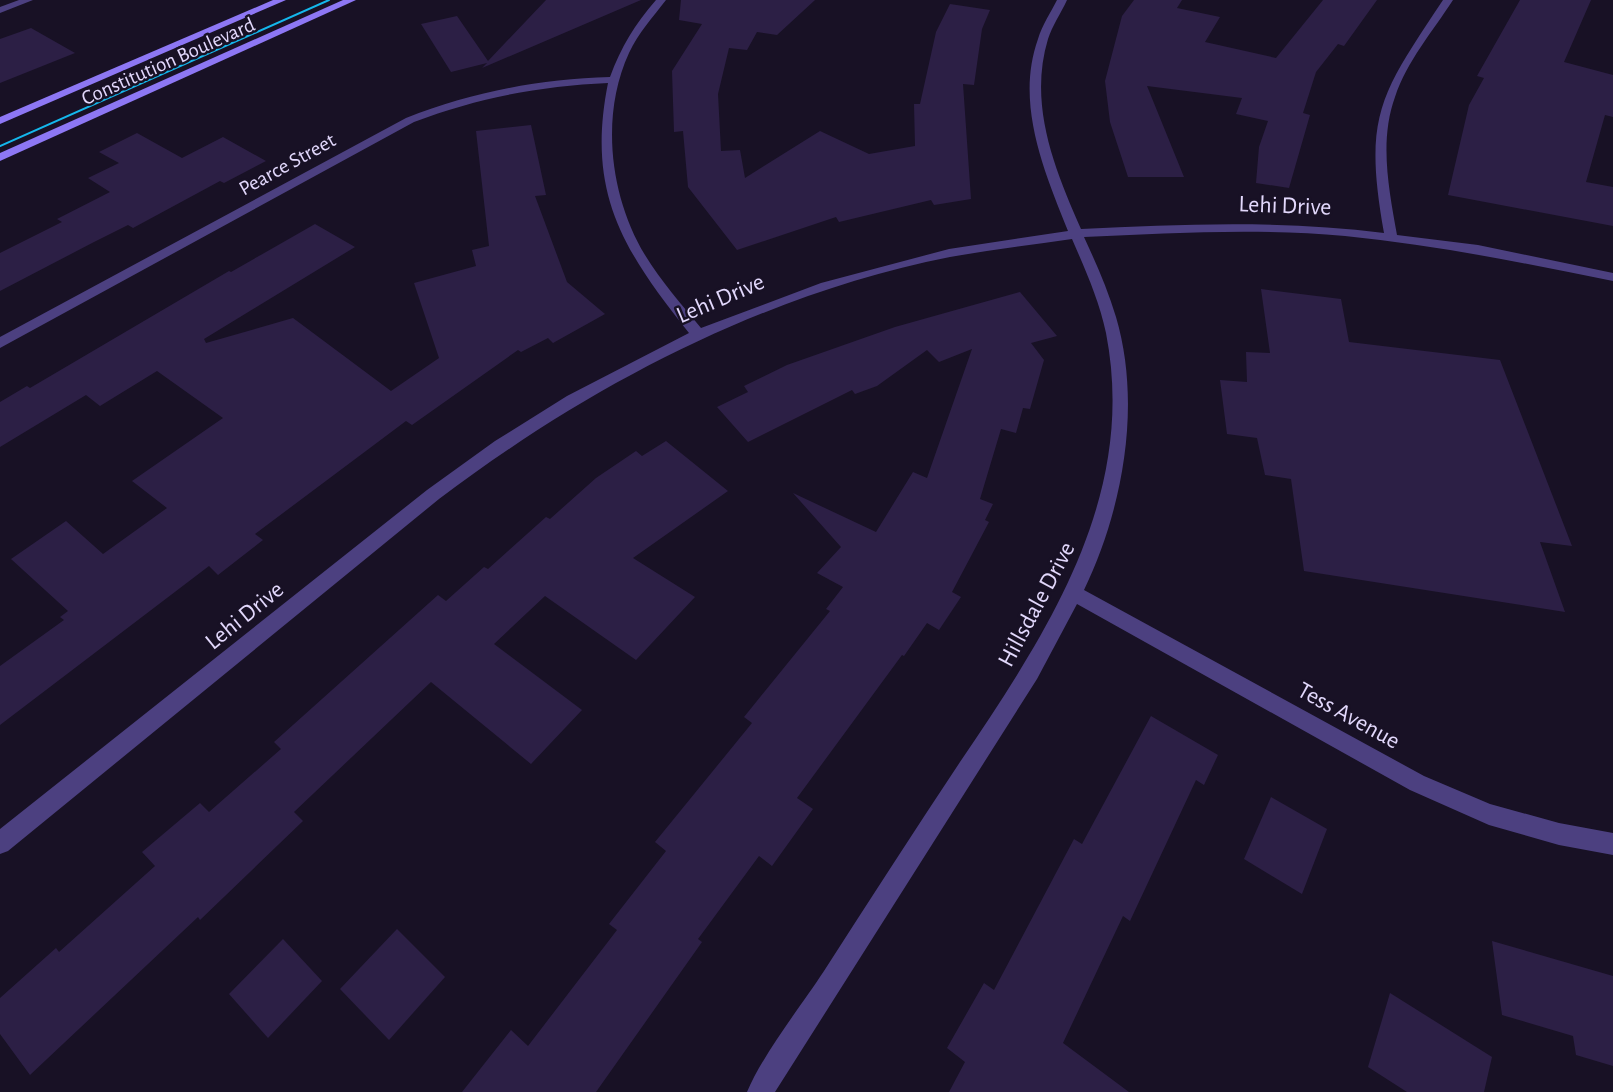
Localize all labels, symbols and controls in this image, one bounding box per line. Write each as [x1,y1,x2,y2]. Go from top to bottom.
street label: Constitution Boulevard [78,14,258,109]
street label: Pearce Street [236,129,339,199]
street label: Lehi Drive [1238,192,1332,220]
street label: Lehi Drive [673,270,768,328]
street label: Hillsdale Drive [994,538,1080,671]
street label: Lehi Drive [201,577,288,654]
street label: Tess Avenue [1293,678,1404,754]

